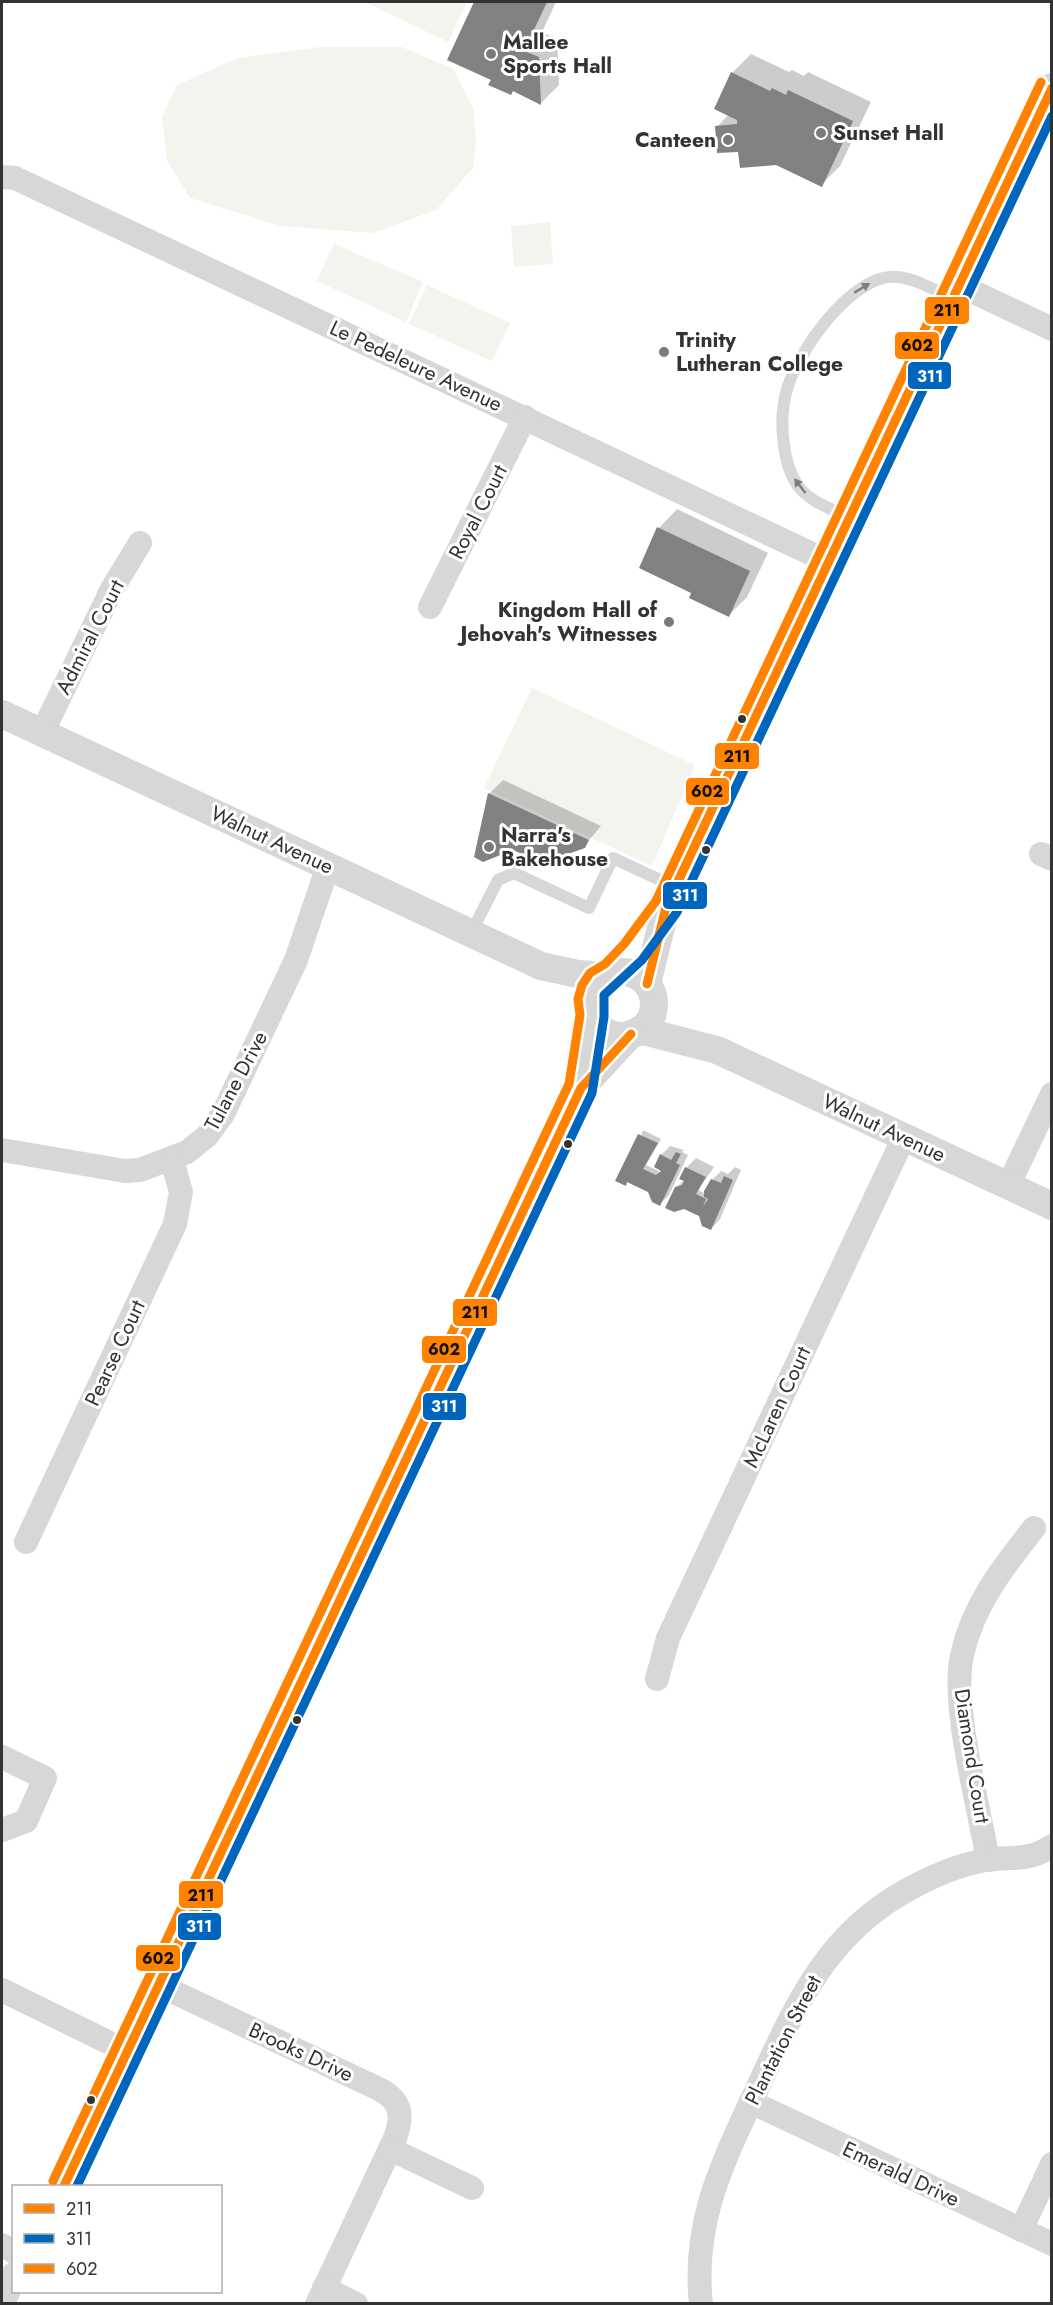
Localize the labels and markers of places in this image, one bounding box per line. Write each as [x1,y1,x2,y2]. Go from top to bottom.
place label: Mallee Sports Hall [503,27,612,81]
marker: Mallee Sports Hall [484,47,498,61]
place label: Sunset Hall [833,118,944,148]
place label: Canteen [635,125,716,155]
marker: Sunset Hall [814,126,828,140]
marker: Canteen [721,133,735,147]
place label: Trinity Lutheran College [676,325,843,379]
marker: Trinity Lutheran College [657,345,671,359]
place label: Kingdom Hall of Jehovah's Witnesses [456,595,658,649]
marker: Kingdom Hall of Jehovah's Witnesses [662,615,676,629]
unlabelled marker [736,713,748,725]
place label: Narra's Bakehouse [501,820,608,874]
marker: Narra's Bakehouse [482,840,496,854]
unlabelled marker [700,844,712,856]
unlabelled marker [562,1138,574,1150]
unlabelled marker [291,1714,303,1726]
unlabelled marker [85,2094,97,2106]

